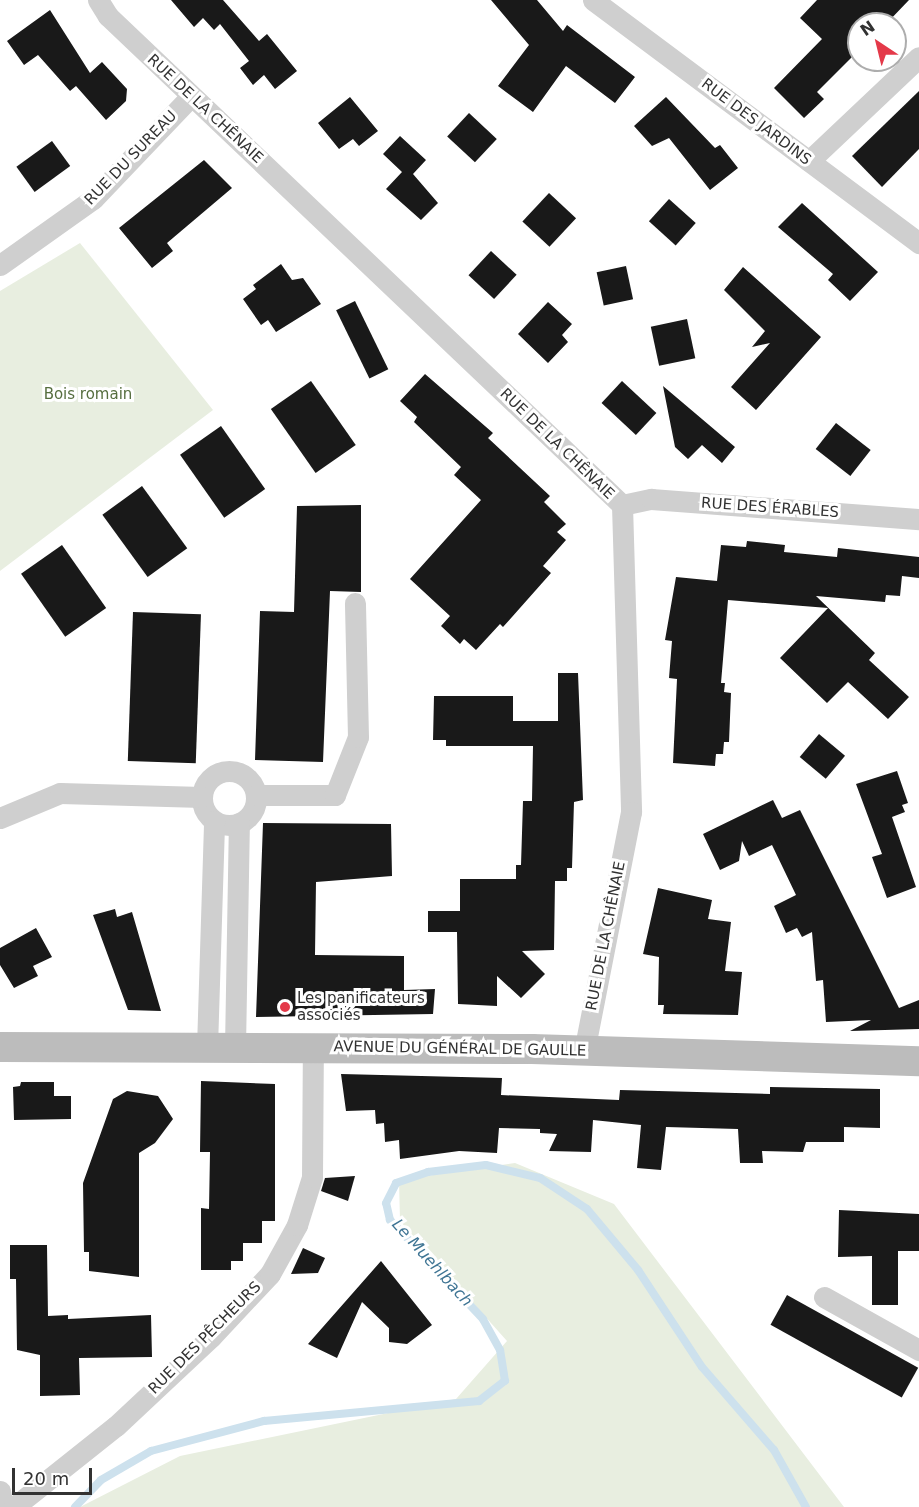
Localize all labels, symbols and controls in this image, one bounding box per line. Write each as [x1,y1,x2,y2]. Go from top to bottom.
north arrow [847,12,907,72]
text: N [857,17,878,40]
street label: RUE DE LA CHÊNAIE [143,51,267,167]
street label: RUE DES JARDINS [698,75,814,169]
street label: RUE DU SUREAU [81,107,181,209]
street label: RUE DE LA CHÊNAIE [496,385,618,503]
park label: Bois romain [44,386,132,404]
street label: RUE DES ÉRABLES [700,494,840,522]
street label: RUE DE LA CHÊNAIE [583,860,629,1012]
place label: Les panificateurs associés [297,989,425,1024]
marker: Les panificateurs associés [278,1000,292,1014]
street label: AVENUE DU GÉNÉRAL DE GAULLE [334,1038,586,1060]
water label: Le Muehlbach [388,1215,476,1311]
street label: RUE DES PÊCHEURS [145,1278,265,1398]
scale bar [15,1456,94,1494]
text: 20 m [23,1468,69,1489]

